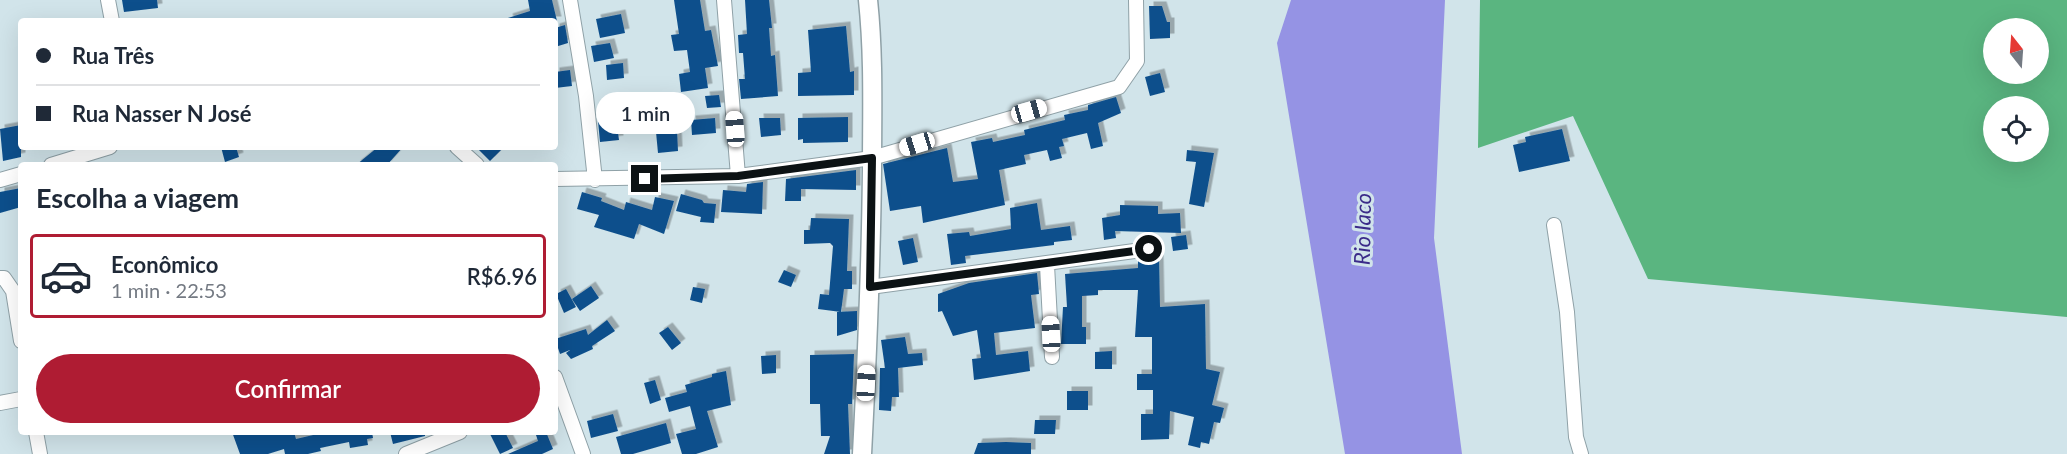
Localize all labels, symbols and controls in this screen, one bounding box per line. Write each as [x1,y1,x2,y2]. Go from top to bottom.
north arrow [1983,18,2049,84]
map controls [1983,18,2049,162]
text: Rua Três [72,42,154,69]
callout: 1 min [596,92,694,134]
button: locate [1983,96,2049,162]
car [1009,97,1049,125]
text: Rua Nasser N José [72,100,251,127]
text: 1 min [621,101,670,125]
car [725,110,745,148]
car [897,130,937,158]
route end [631,165,658,192]
text: Escolha a viagem [36,181,239,214]
water label: Rio Iaco [1348,193,1376,265]
route start [1135,235,1162,262]
icon: car [39,249,93,303]
text: Econômico [111,251,218,278]
text: R$6.96 [467,263,537,290]
text: 1 min · 22:53 [111,278,227,302]
car [1041,316,1061,352]
button: Confirmar [36,354,540,423]
car [856,365,876,401]

